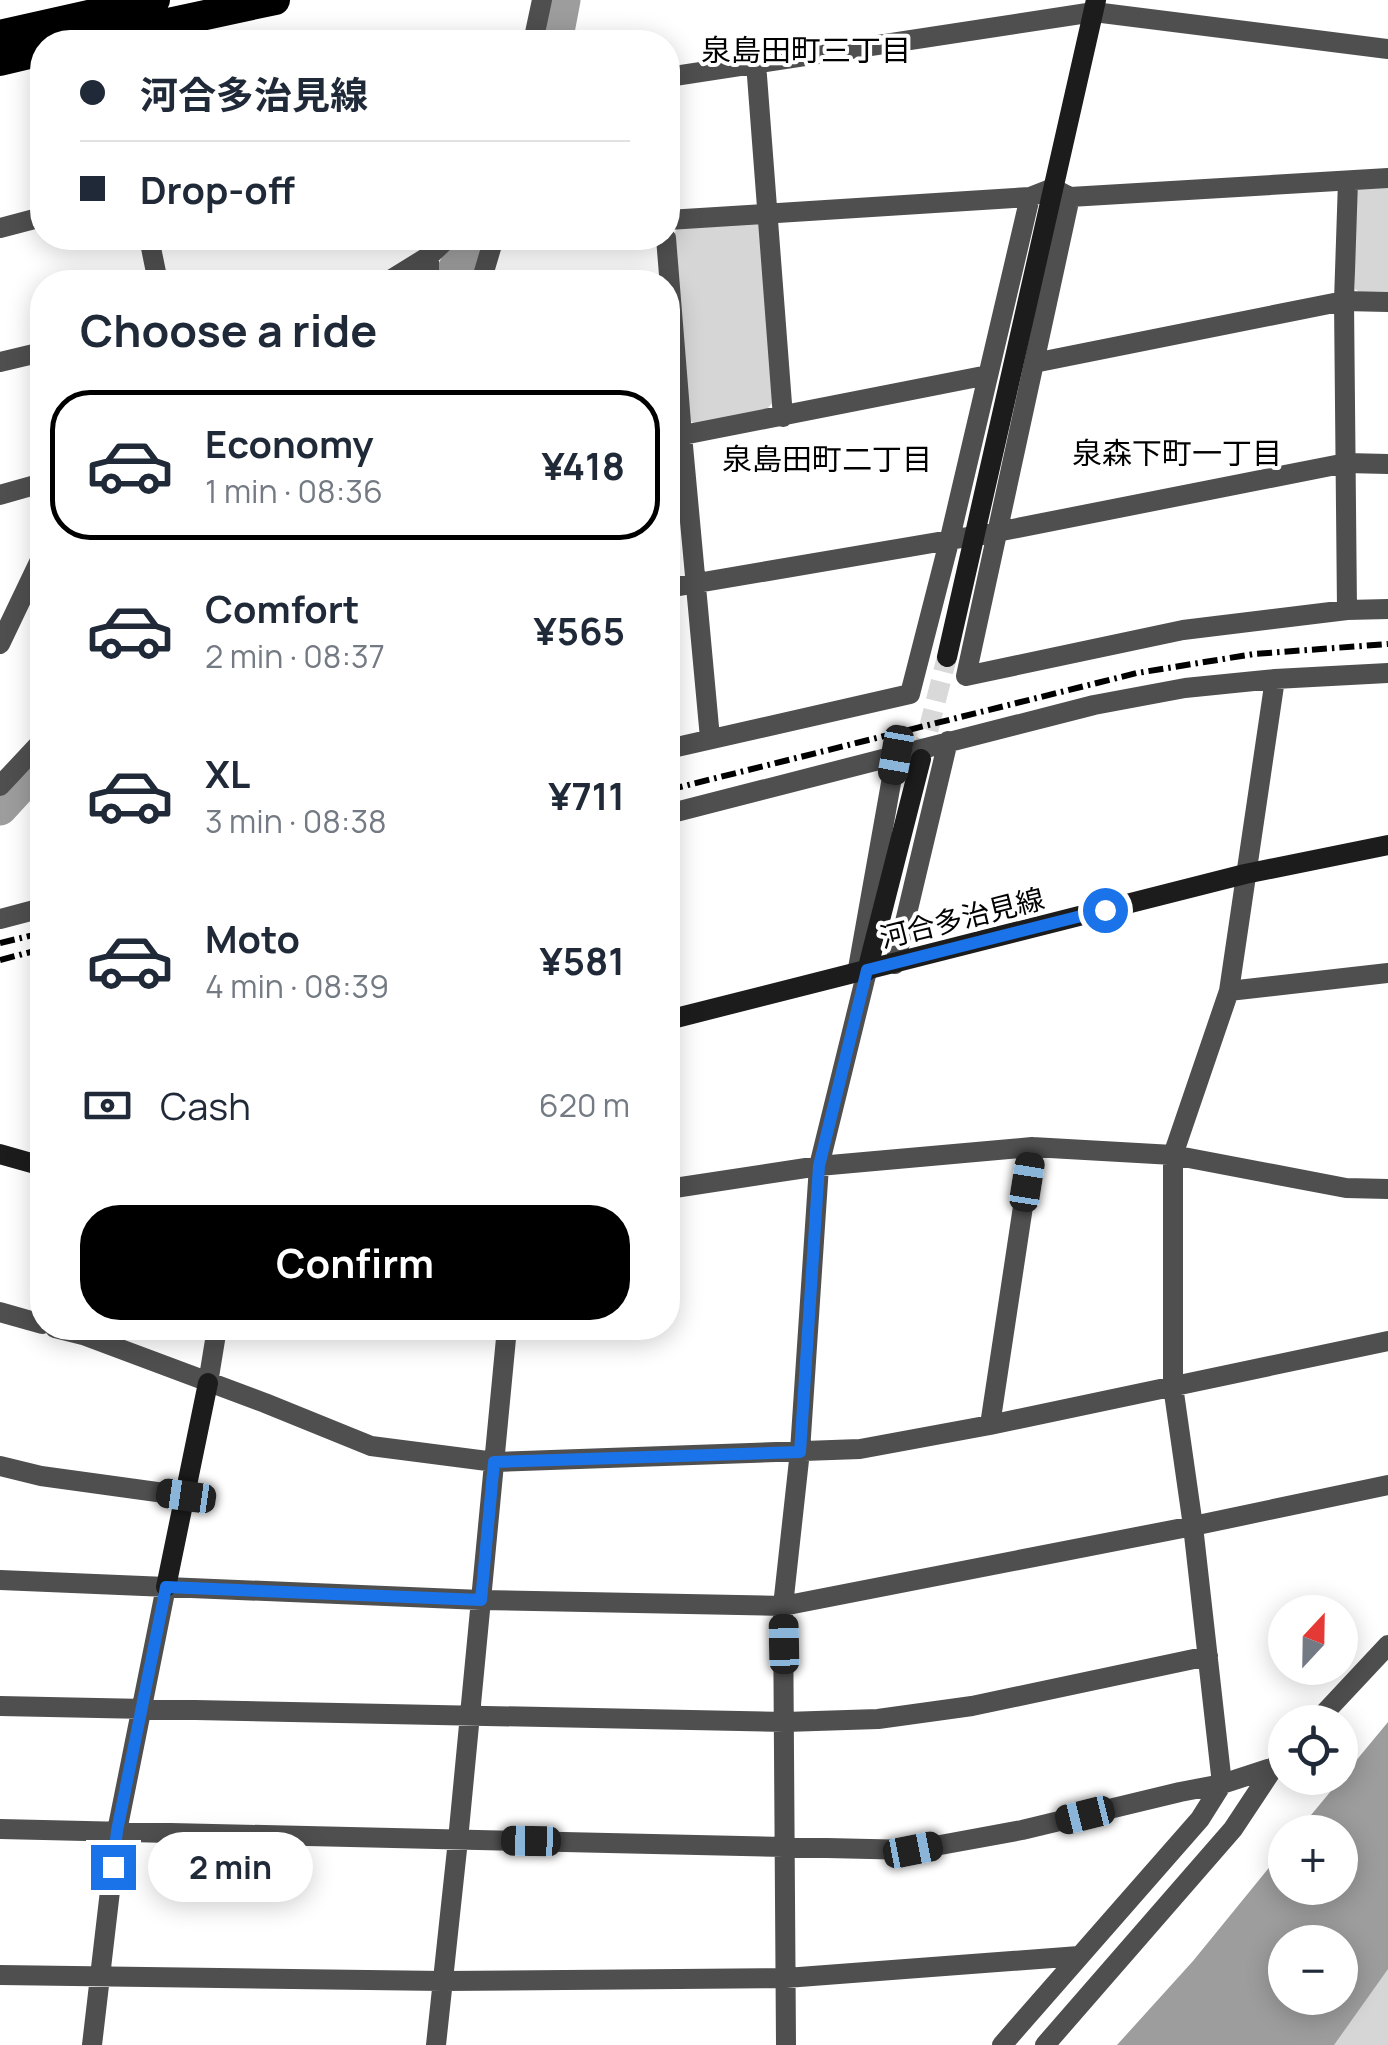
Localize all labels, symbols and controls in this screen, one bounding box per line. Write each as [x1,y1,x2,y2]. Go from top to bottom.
district label: 泉島田町三丁目 [701,29,911,70]
text: 河合多治見線 [140,68,368,120]
text: Drop-off [140,163,295,215]
text: Choose a ride [80,299,377,361]
text: Economy [205,417,374,469]
icon: car [85,420,175,510]
district label: 泉森下町一丁目 [1072,432,1282,473]
district label: 泉島田町二丁目 [722,438,932,479]
text: ¥418 [541,439,625,491]
text: 1 min · 08:36 [205,469,383,513]
text: Comfort [205,582,359,634]
icon: car [85,585,175,675]
text: ¥565 [534,604,625,656]
text: 2 min · 08:37 [205,634,385,678]
car [876,723,916,787]
text: XL [205,747,250,799]
icon: car [85,750,175,840]
text: ¥711 [548,769,625,821]
text: 3 min · 08:38 [205,799,387,843]
street label: 河合多治見線 [876,878,1048,956]
route start [1083,888,1128,933]
text: Moto [205,912,300,964]
icon: car [85,915,175,1005]
text: ¥581 [540,934,625,986]
text: 4 min · 08:39 [205,964,389,1008]
icon: cash [80,1078,135,1133]
text: Cash [160,1079,251,1131]
text: 620 m [539,1083,630,1127]
car [1007,1150,1047,1214]
button: Confirm [80,1205,630,1320]
car [154,1477,218,1515]
north arrow [1268,1595,1358,1685]
map controls [1268,1595,1358,2015]
car [768,1614,800,1674]
button: locate [1268,1705,1358,1795]
car [1052,1793,1118,1837]
button: + [1268,1815,1358,1905]
car [501,1825,561,1857]
car [881,1830,945,1870]
callout: 2 min [148,1832,313,1902]
route end [91,1845,136,1890]
text: 2 min [189,1845,272,1889]
button: − [1268,1925,1358,2015]

